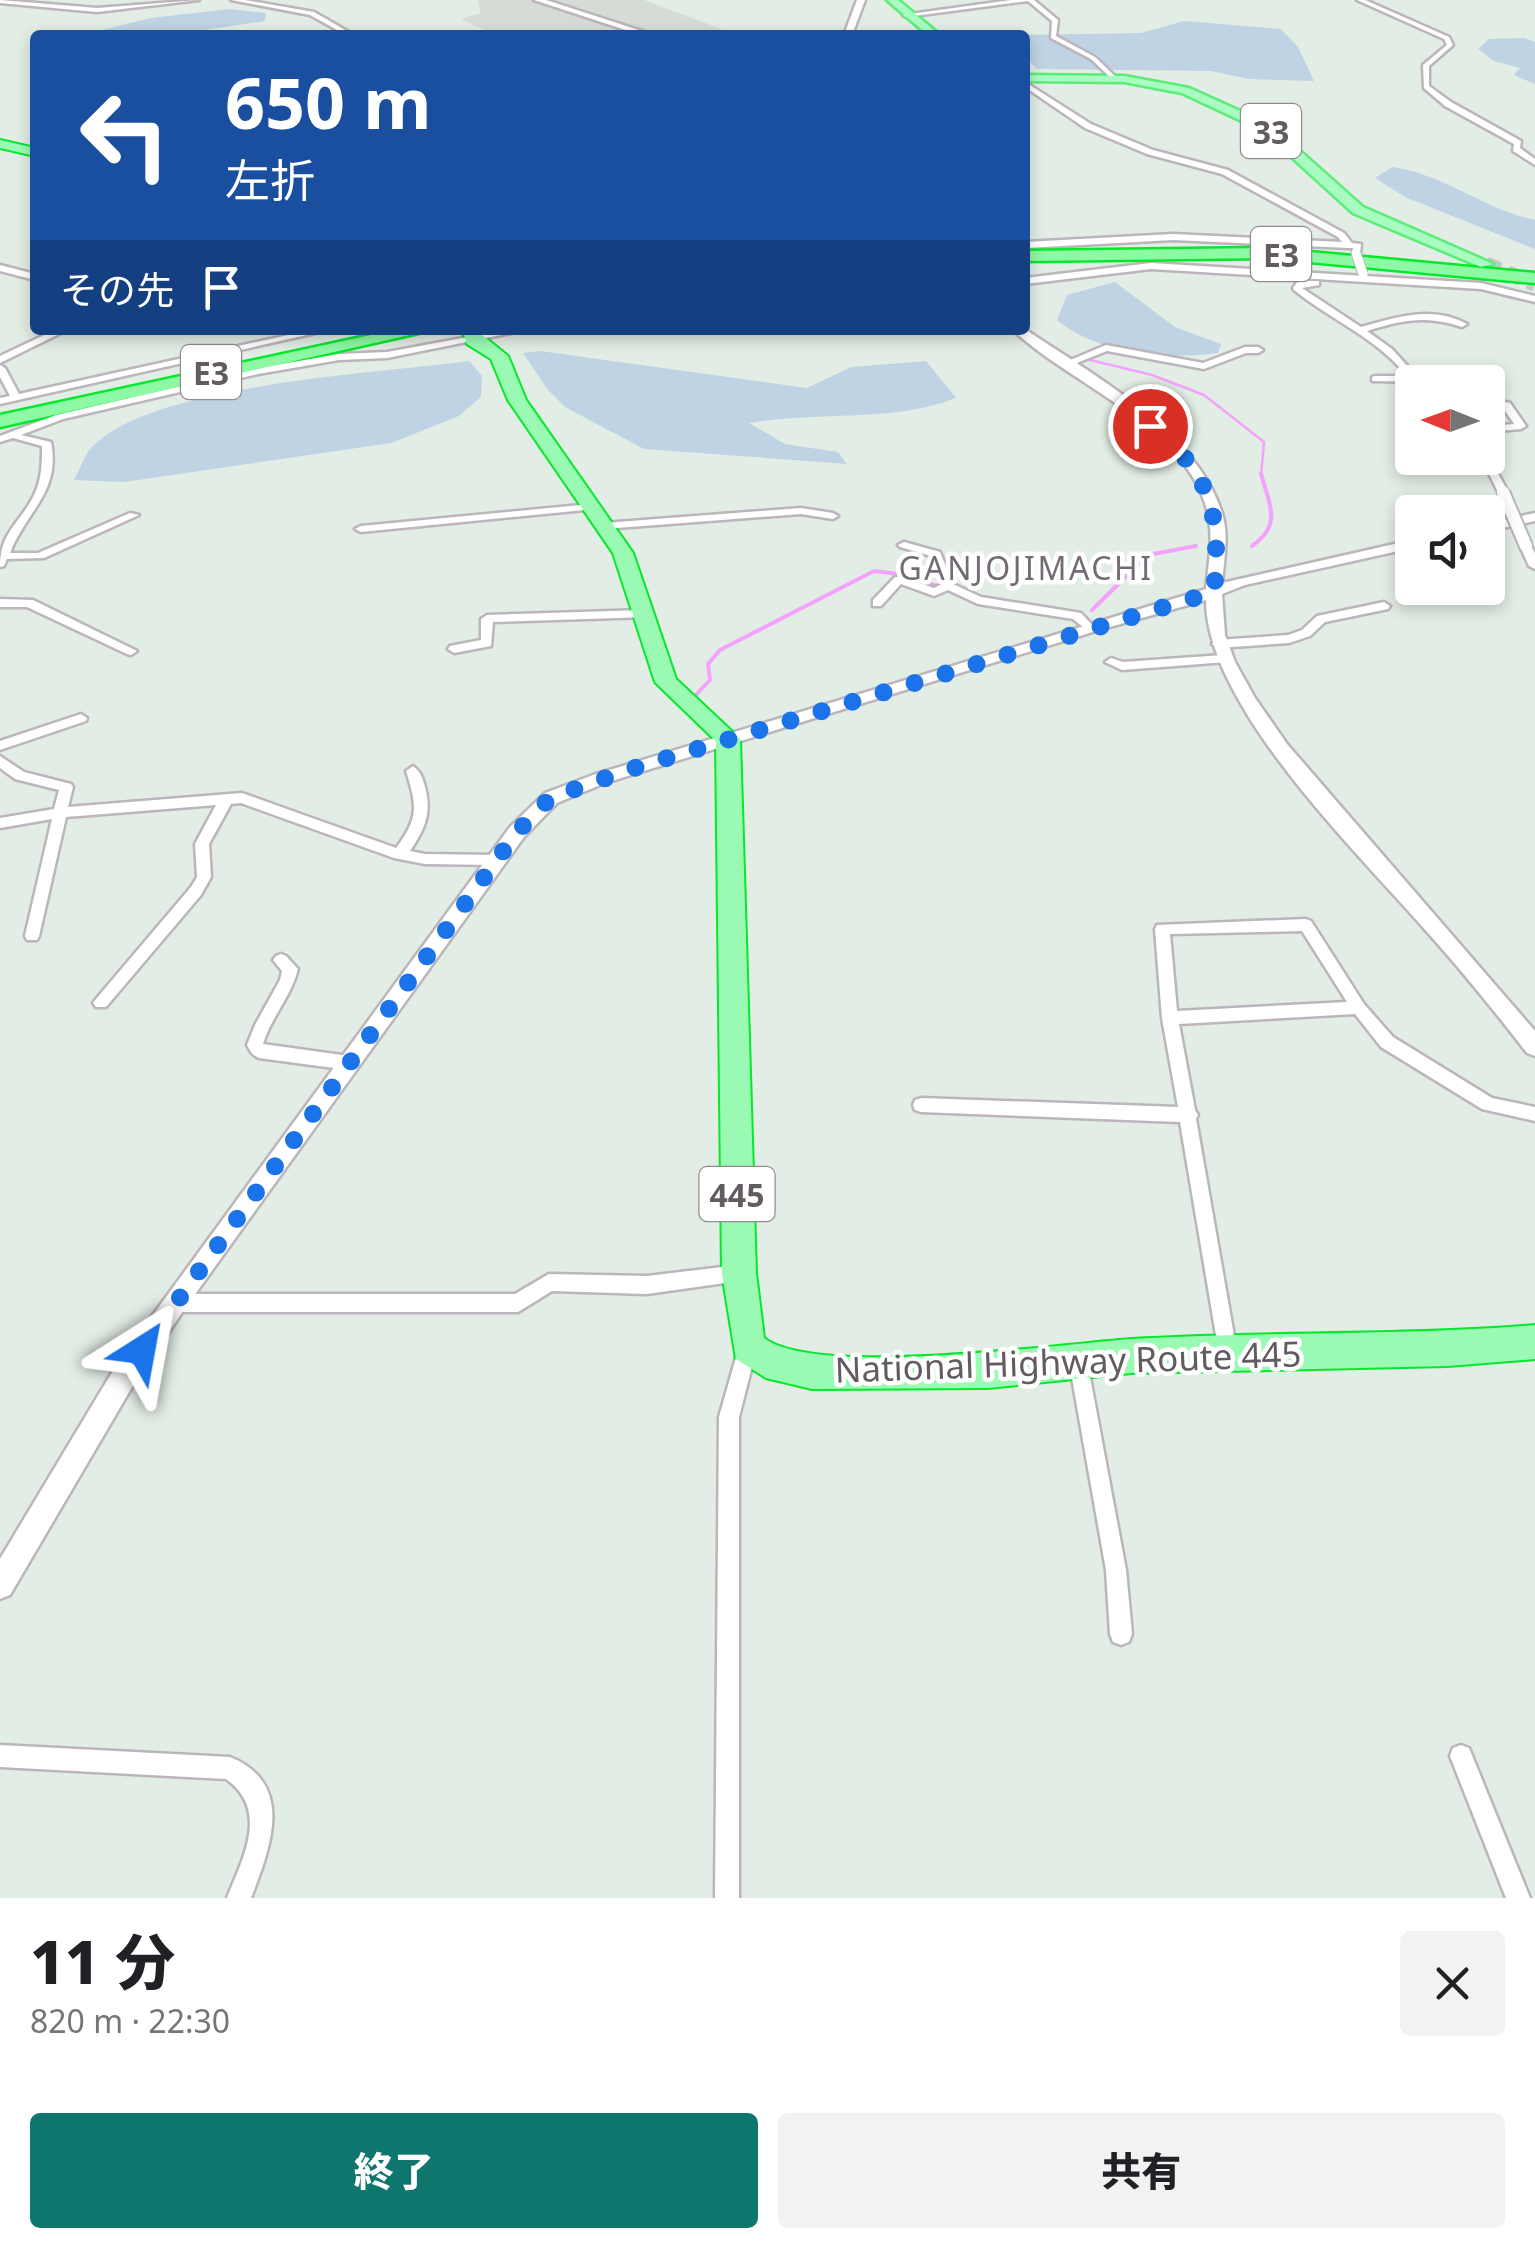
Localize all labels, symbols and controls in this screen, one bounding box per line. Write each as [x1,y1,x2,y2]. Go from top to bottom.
text: 650 m [225,54,432,150]
icon: left [60,70,190,200]
road number: 33 [1241,104,1301,158]
text: 左折 [225,149,315,210]
road number: E3 [1251,227,1311,281]
icon: arrive [194,260,249,315]
text: その先 [60,263,174,315]
road number: E3 [181,345,241,399]
north arrow [1395,365,1505,475]
map controls [1395,365,1505,605]
pin [1108,384,1193,469]
icon: arrive [1123,399,1178,454]
button: sound [1395,495,1505,605]
district label: GANJOJIMACHI [899,546,1154,589]
road number: 445 [700,1167,774,1221]
position arrow [90,1298,194,1402]
street label: National Highway Route 445 [834,1329,1302,1393]
text: 11 分 [30,1920,175,2002]
button: close [1400,1931,1505,2036]
text: 820 m · 22:30 [30,1999,230,2042]
button: 終了 [30,2113,758,2228]
button: 共有 [778,2113,1505,2228]

